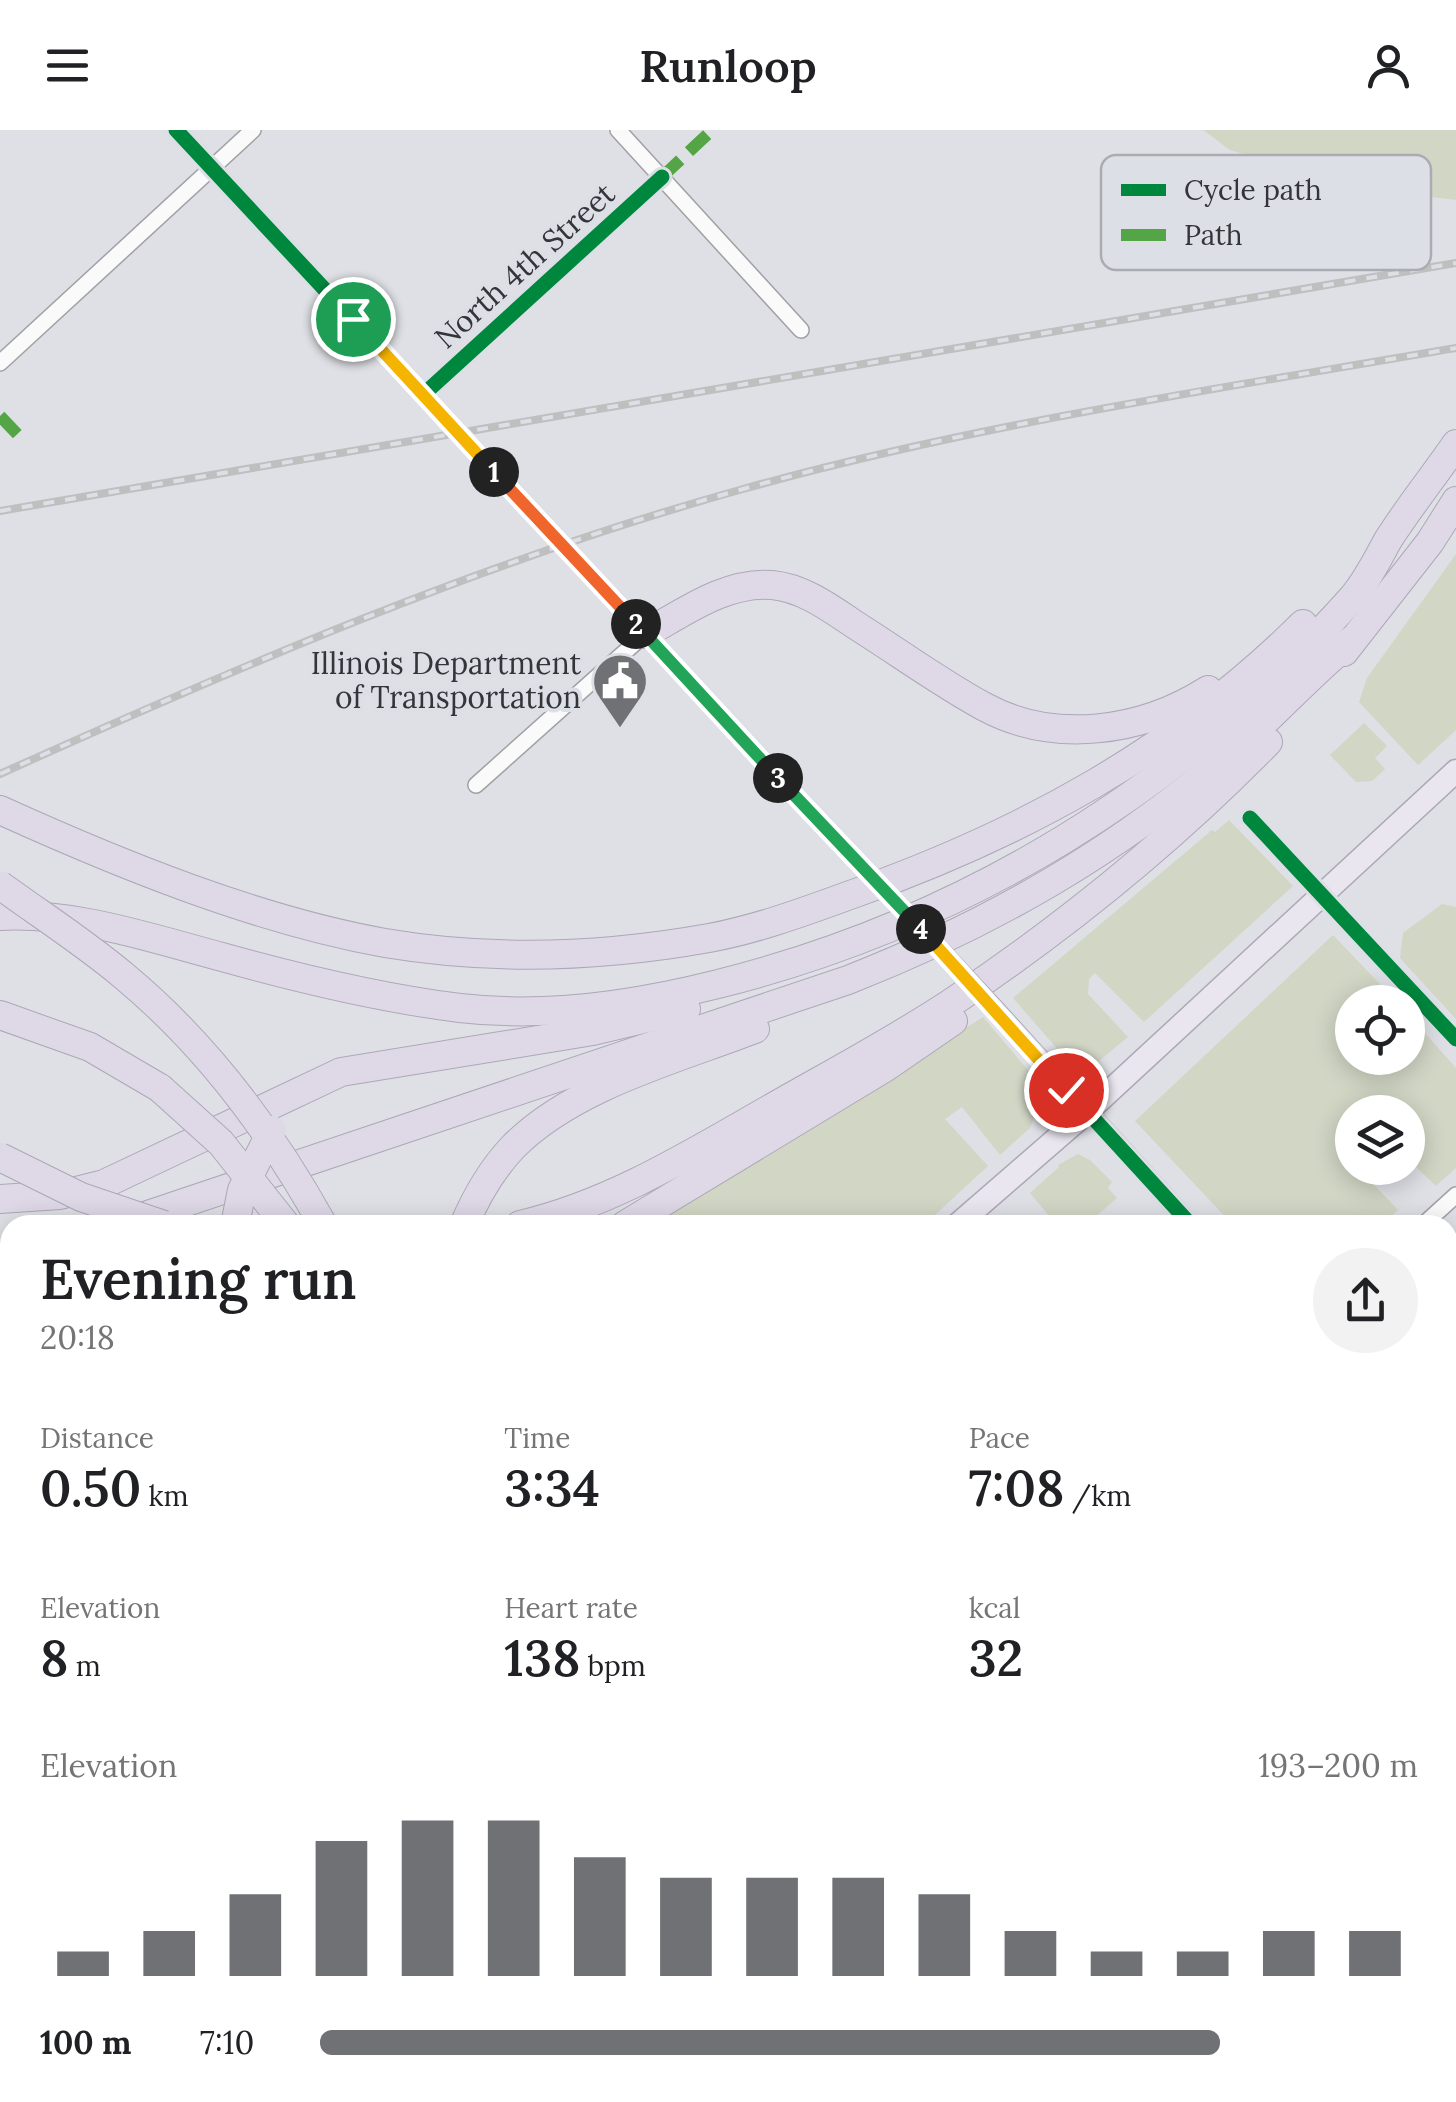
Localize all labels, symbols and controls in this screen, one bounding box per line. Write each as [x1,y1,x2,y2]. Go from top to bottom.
text: Runloop [639,37,817,94]
icon: menu [40,38,95,93]
icon: person [1361,38,1416,93]
legend [1101,155,1431,270]
text: Cycle path [1184,172,1322,208]
street label: North 4th Street [426,174,623,356]
text: Path [1184,217,1243,253]
pin [311,277,396,362]
icon: arrive [326,292,381,347]
pin: 1 [469,447,519,497]
text: 1 [488,454,500,490]
pin: 2 [611,599,661,649]
text: 2 [629,606,643,642]
place label: Illinois Department of Transportation [311,644,581,716]
public building icon: Illinois Department of Transportation [590,651,650,730]
pin: 3 [753,753,803,803]
text: 3 [770,760,786,796]
pin: 4 [896,904,946,954]
text: 4 [913,911,929,947]
map controls [1335,985,1425,1185]
button: locate [1335,985,1425,1075]
pin [1024,1048,1109,1133]
icon: check [1039,1063,1094,1118]
button: layers [1335,1095,1425,1185]
text: Evening run [40,1244,357,1314]
button: share [1313,1248,1418,1353]
text: 20:18 [40,1317,115,1358]
text: Distance [40,1420,154,1456]
text: Time [504,1420,570,1456]
text: Pace [969,1420,1030,1456]
text: 0.50 [40,1456,141,1520]
text: 3:34 [504,1456,600,1520]
text: 7:08 [969,1456,1064,1520]
text: km [141,1478,189,1514]
text: /km [1064,1478,1131,1514]
text: Elevation [40,1590,160,1626]
text: Heart rate [504,1590,638,1626]
text: kcal [969,1590,1020,1626]
text: 8 [40,1626,68,1690]
text: 138 [504,1626,580,1690]
text: 32 [969,1626,1023,1690]
text: m [68,1648,101,1684]
text: bpm [580,1648,646,1684]
text: Elevation [40,1745,177,1786]
text: 193–200 m [1258,1745,1418,1786]
text: 100 m [40,2022,132,2063]
text: 7:10 [200,2022,254,2063]

